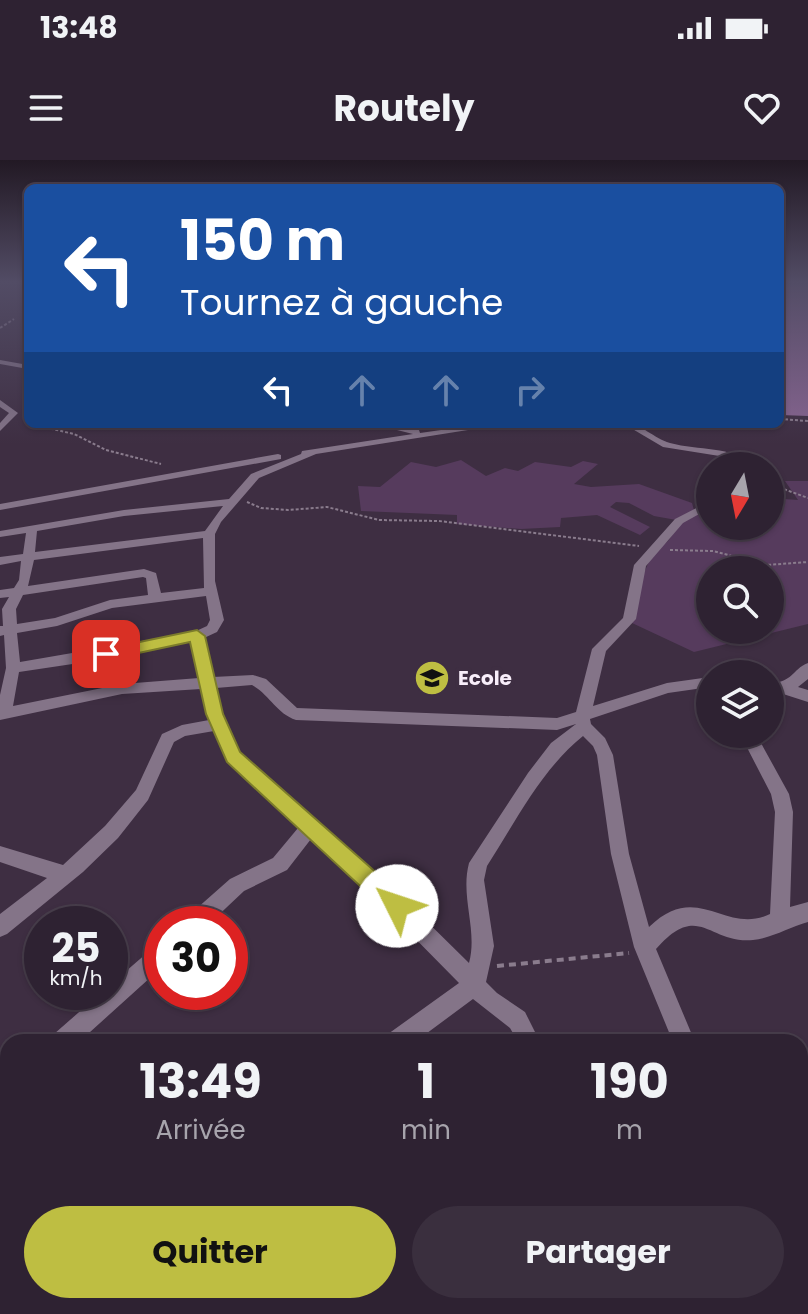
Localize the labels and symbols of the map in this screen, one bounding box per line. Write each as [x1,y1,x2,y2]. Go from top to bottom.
north arrow [696,452,784,540]
pin [72,620,140,688]
school or university icon: Ecole [413,659,451,697]
place label: Ecole [458,664,512,692]
position arrow [355,864,439,948]
speed limit sign: 30 [144,906,248,1010]

